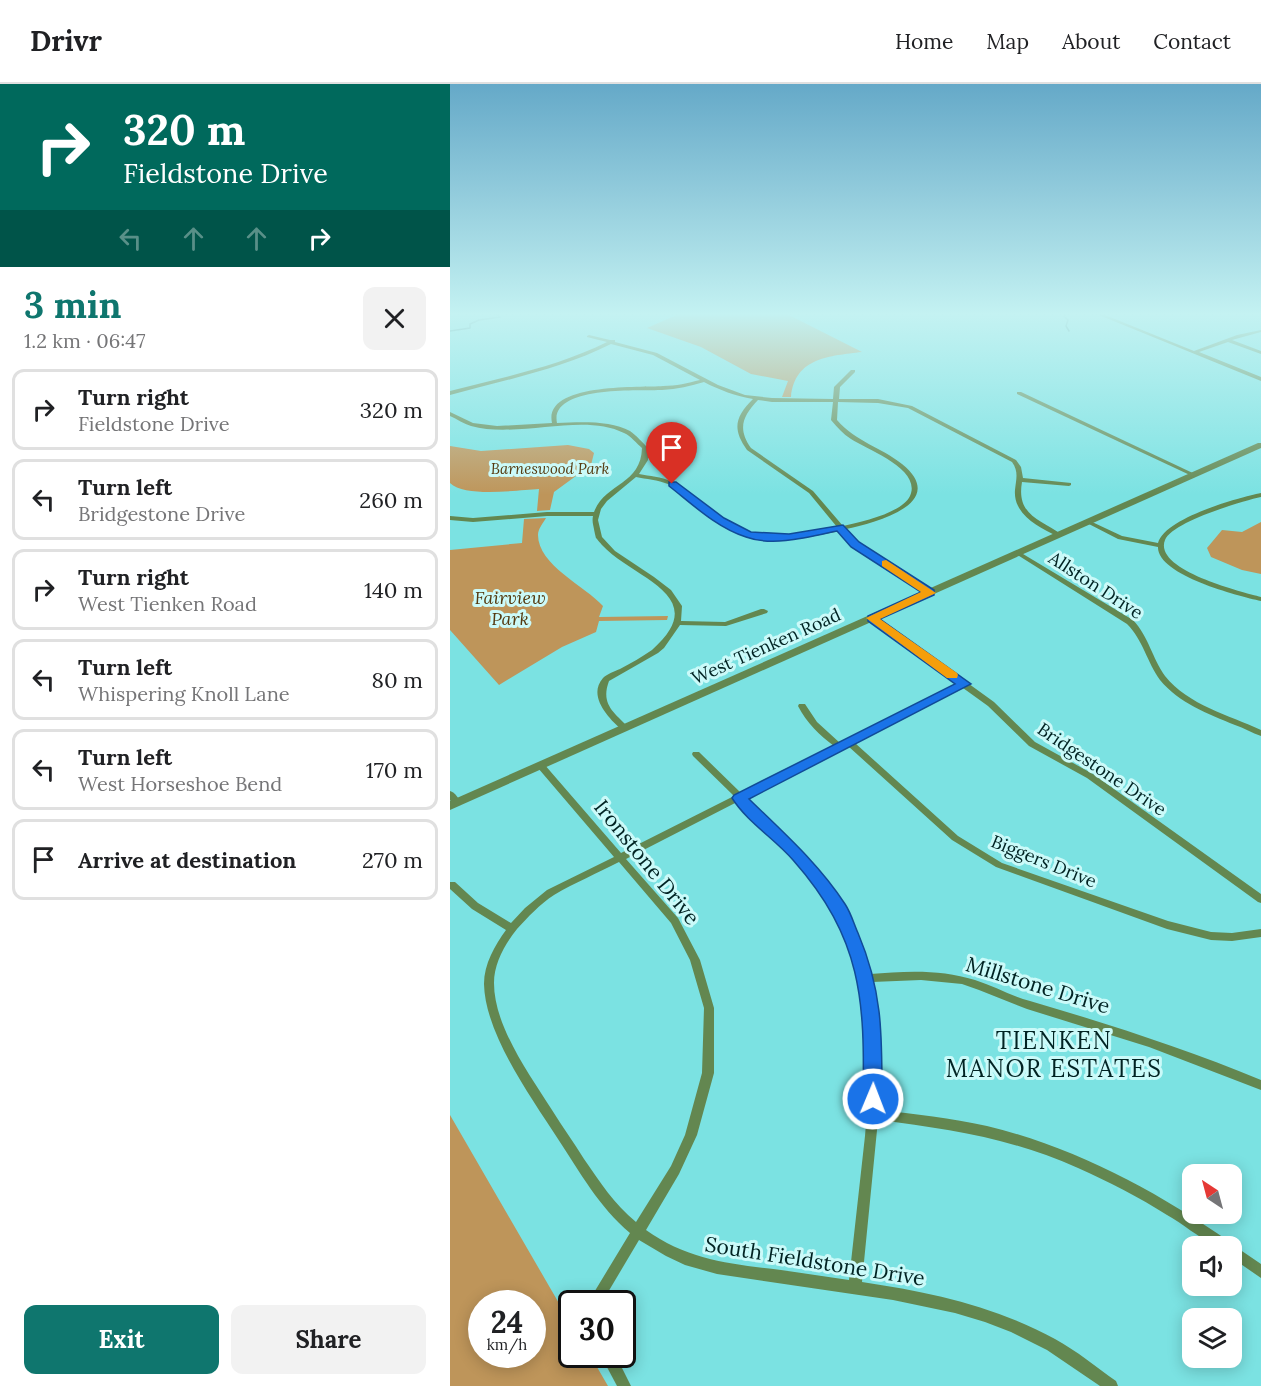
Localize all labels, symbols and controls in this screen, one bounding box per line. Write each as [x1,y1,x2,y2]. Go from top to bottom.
text: Drivr [30,23,102,59]
text: Home [895,28,953,55]
text: Map [986,28,1029,55]
text: About [1062,28,1120,55]
text: Contact [1153,28,1231,55]
text: 320 m [123,103,245,157]
icon: right [24,108,102,186]
text: Fieldstone Drive [123,156,328,190]
icon: left [114,222,147,255]
icon: ahead [177,222,210,255]
icon: ahead [240,222,273,255]
icon: right [303,222,336,255]
text: 3 min [24,282,122,328]
button: close [363,287,426,350]
text: 1.2 km · 06:47 [24,328,145,353]
text: Turn right [78,383,189,411]
icon: right [27,393,60,426]
text: 320 m [360,396,423,424]
text: Fieldstone Drive [78,411,230,436]
pin [646,422,697,484]
icon: arrive [655,431,688,464]
park label: Barneswood Park [491,459,609,478]
text: Turn left [78,473,172,501]
icon: left [27,483,60,516]
text: 260 m [359,486,423,514]
text: Bridgestone Drive [78,501,245,526]
street label: Allston Drive [1044,546,1148,624]
text: Turn right [78,563,189,591]
icon: right [27,573,60,606]
text: 140 m [364,576,423,604]
park label: Fairview Park [474,586,546,630]
text: West Tienken Road [78,591,257,616]
street label: West Tienken Road [688,603,844,689]
text: Turn left [78,653,172,681]
icon: left [27,663,60,696]
text: 80 m [372,666,423,694]
text: Whispering Knoll Lane [78,681,290,706]
street label: Bridgestone Drive [1033,717,1171,821]
text: Turn left [78,743,172,771]
icon: left [27,753,60,786]
text: 170 m [366,756,423,784]
text: West Horseshoe Bend [78,771,282,796]
street label: Ironstone Drive [588,794,706,930]
street label: Biggers Drive [988,829,1100,893]
icon: arrive [27,843,60,876]
text: Arrive at destination [78,846,296,874]
text: 270 m [362,846,423,874]
street label: Millstone Drive [963,950,1113,1020]
district label: TIENKEN MANOR ESTATES [946,1025,1162,1084]
position arrow [841,1067,905,1131]
north arrow [1182,1164,1242,1224]
map controls [1182,1164,1242,1368]
street label: South Fieldstone Drive [703,1230,927,1292]
button: sound [1182,1236,1242,1296]
speed limit sign: 30 [558,1290,636,1368]
text: 24 [491,1303,523,1341]
button: Exit [24,1305,219,1374]
button: Share [231,1305,426,1374]
button: layers [1182,1308,1242,1368]
text: km/h [487,1335,527,1354]

